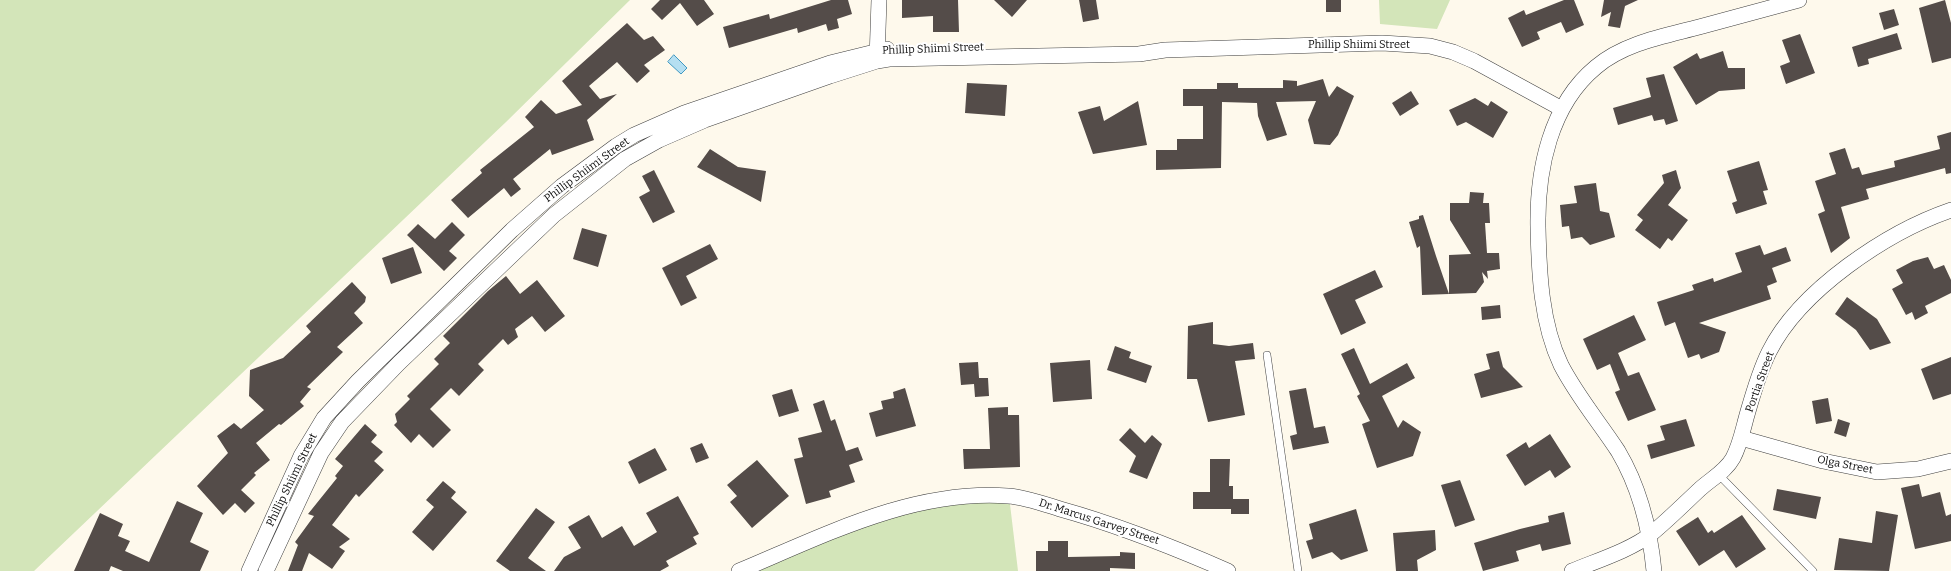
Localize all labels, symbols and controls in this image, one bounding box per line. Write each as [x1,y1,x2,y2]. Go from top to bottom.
street label: Phillip Shiimi Street [1308,38,1410,52]
street label: Phillip Shiimi Street [882,41,984,57]
street label: Phillip Shiimi Street [542,135,632,205]
street label: Portia Street [1743,350,1777,414]
street label: Phillip Shiimi Street [264,431,320,529]
street label: Olga Street [1816,453,1874,477]
street label: Dr. Marcus Garvey Street [1037,496,1161,548]

